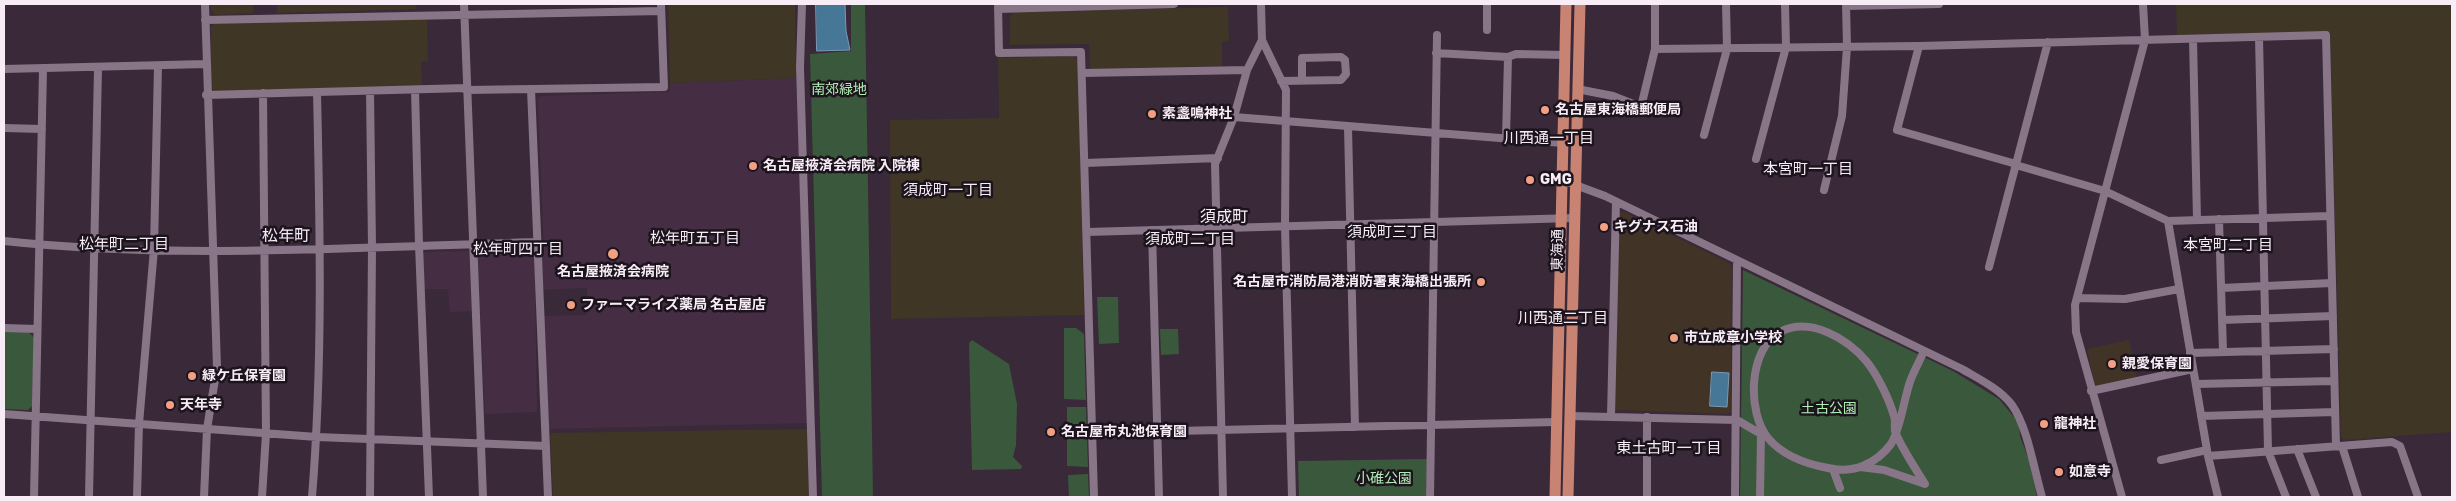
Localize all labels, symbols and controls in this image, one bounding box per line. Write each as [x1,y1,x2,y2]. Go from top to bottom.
park label: 南郊緑地 [811,82,867,98]
place label: 名古屋東海橋郵便局 [1555,102,1681,118]
marker: 名古屋東海橋郵便局 [1539,104,1551,116]
place label: 素盞鳴神社 [1162,106,1232,122]
marker: 素盞鳴神社 [1146,108,1158,120]
district label: 川西通一丁目 [1504,130,1594,148]
place label: 名古屋掖済会病院 入院棟 [763,158,920,174]
marker: 名古屋掖済会病院 入院棟 [747,160,759,172]
district label: 本宮町一丁目 [1763,161,1853,179]
place label: GMG [1540,172,1572,188]
marker: GMG [1524,174,1536,186]
district label: 須成町一丁目 [903,182,993,200]
district label: 須成町 [1200,207,1248,227]
place label: キグナス石油 [1614,219,1698,235]
marker: キグナス石油 [1598,221,1610,233]
district label: 須成町三丁目 [1347,224,1437,242]
district label: 松年町 [262,226,310,246]
street label: 東海通 [1549,229,1567,271]
district label: 松年町五丁目 [650,230,740,248]
district label: 須成町二丁目 [1145,231,1235,249]
district label: 松年町二丁目 [79,236,169,254]
district label: 本宮町二丁目 [2183,237,2273,255]
district label: 松年町四丁目 [473,241,563,259]
marker: 名古屋掖済会病院 [606,247,620,261]
place label: 名古屋掖済会病院 [557,264,669,280]
place label: 名古屋市消防局港消防署東海橋出張所 [1233,274,1471,290]
marker: 名古屋市消防局港消防署東海橋出張所 [1475,276,1487,288]
place label: ファーマライズ薬局 名古屋店 [581,297,766,313]
marker: ファーマライズ薬局 名古屋店 [565,299,577,311]
district label: 川西通二丁目 [1518,310,1608,328]
place label: 市立成章小学校 [1684,330,1782,346]
marker: 市立成章小学校 [1668,332,1680,344]
place label: 親愛保育園 [2122,356,2192,372]
marker: 親愛保育園 [2106,358,2118,370]
place label: 緑ケ丘保育園 [202,368,286,384]
marker: 緑ケ丘保育園 [186,370,198,382]
place label: 天年寺 [180,397,222,413]
marker: 天年寺 [164,399,176,411]
park label: 土古公園 [1801,401,1857,417]
place label: 龍神社 [2054,416,2096,432]
marker: 龍神社 [2038,418,2050,430]
place label: 名古屋市丸池保育園 [1061,424,1187,440]
marker: 名古屋市丸池保育園 [1045,426,1057,438]
district label: 東土古町一丁目 [1617,440,1721,458]
place label: 如意寺 [2069,464,2111,480]
marker: 如意寺 [2053,466,2065,478]
park label: 小碓公園 [1356,471,1412,487]

